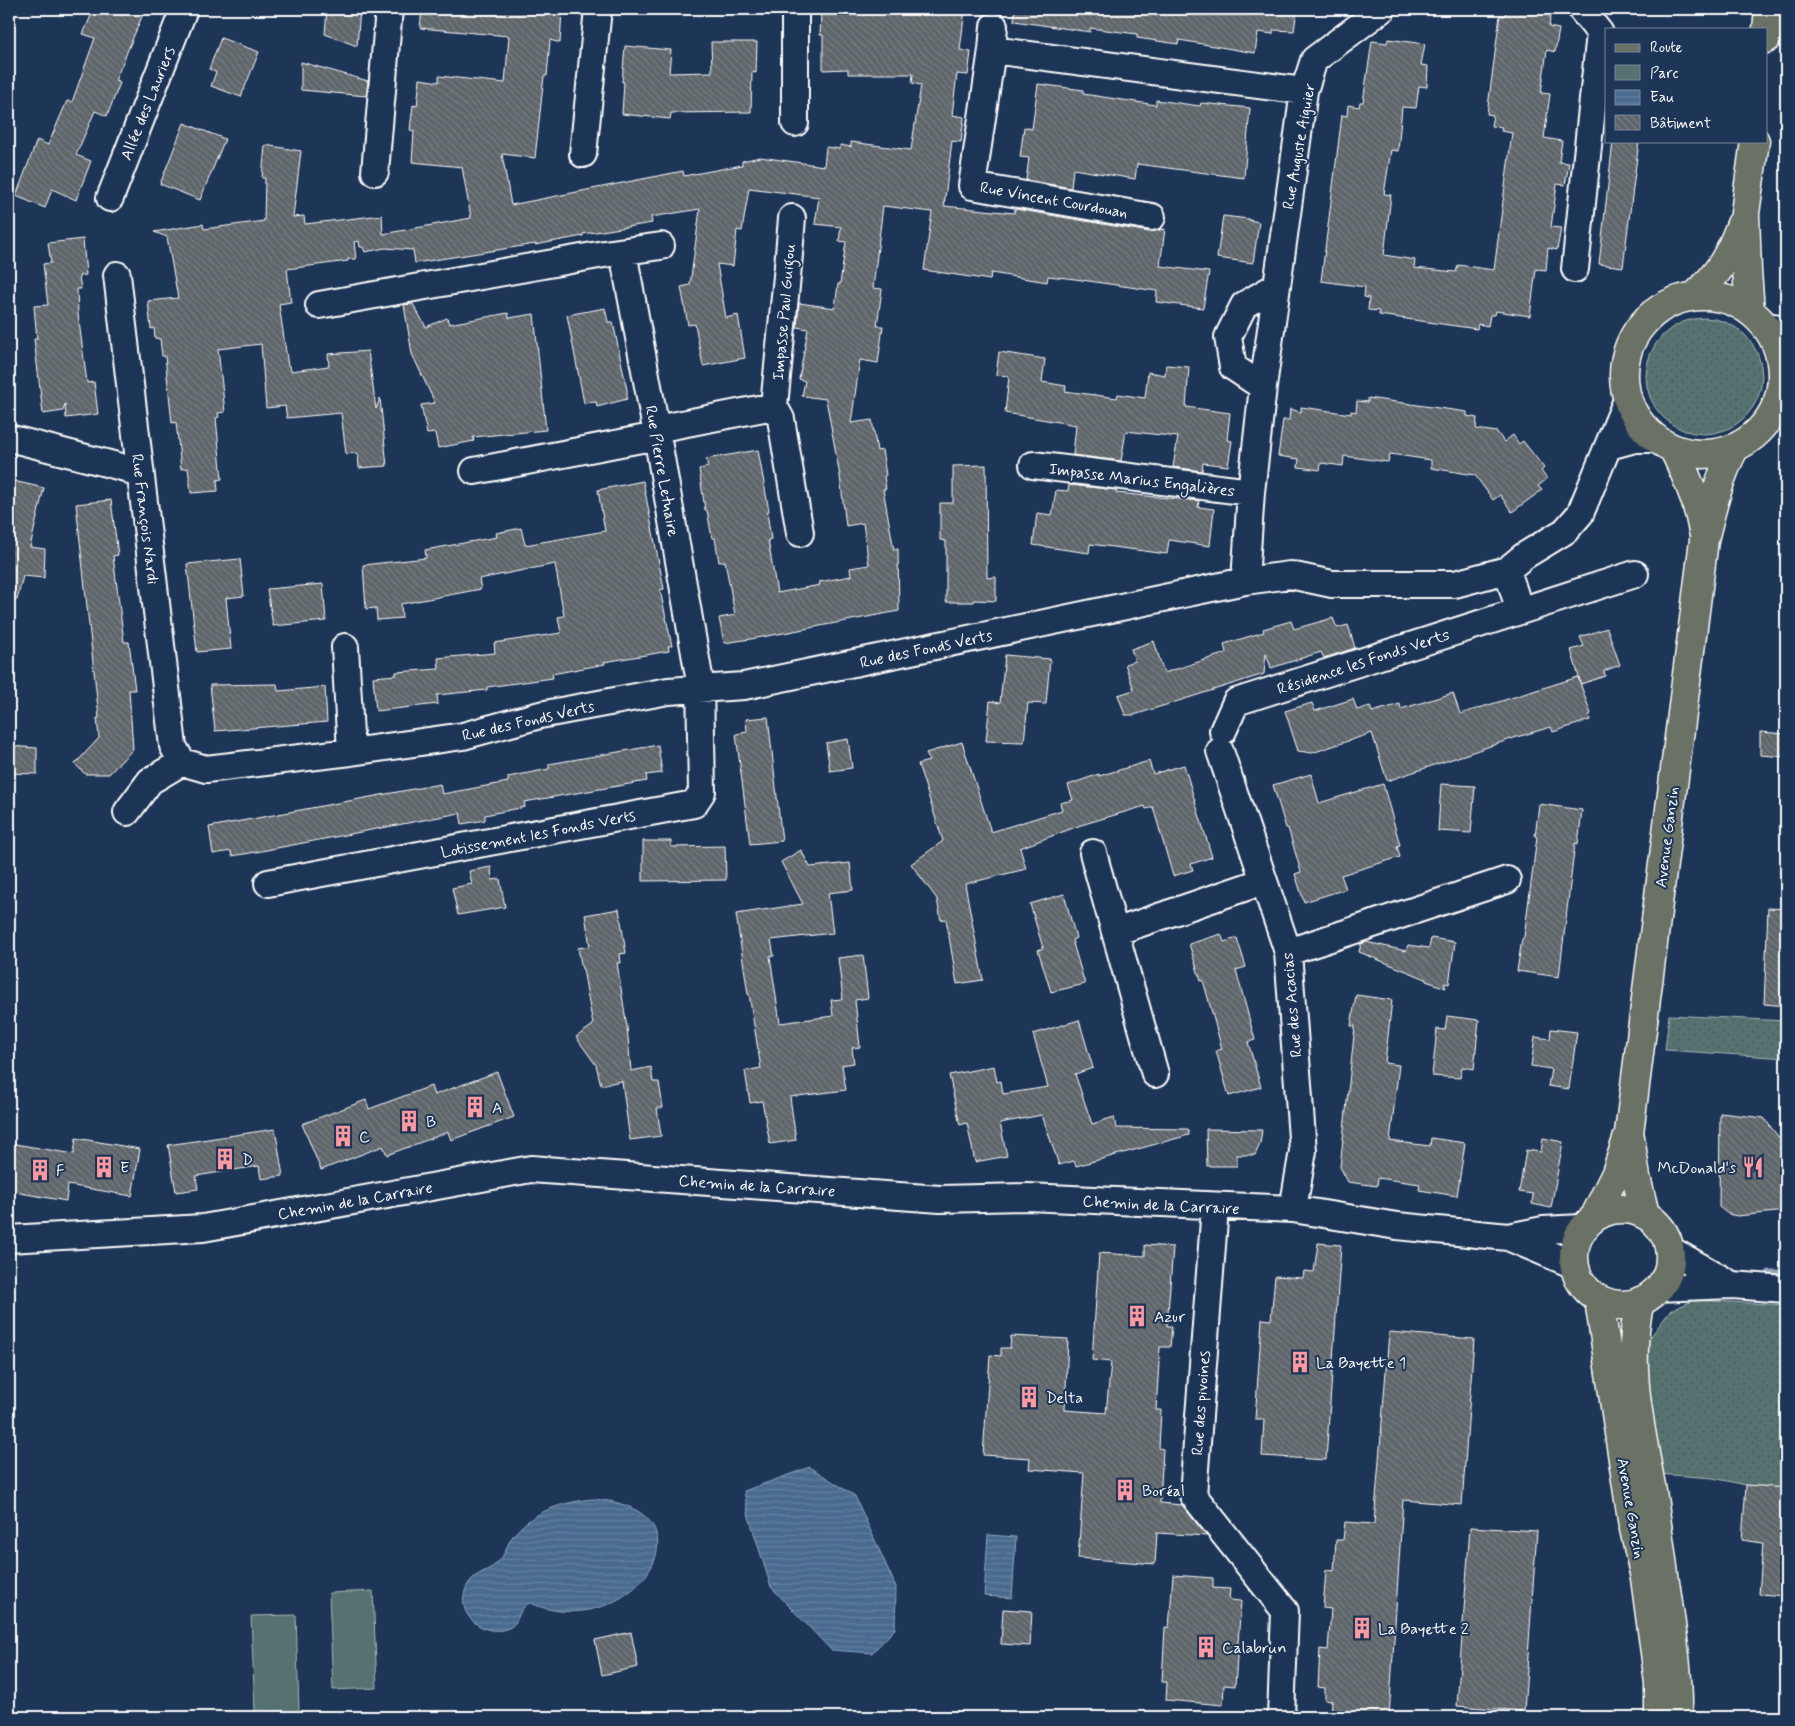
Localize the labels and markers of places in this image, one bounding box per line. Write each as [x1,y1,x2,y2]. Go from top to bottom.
building icon: A [462,1094,488,1120]
place label: A [492,1098,502,1119]
building icon: B [396,1108,422,1134]
place label: B [426,1112,436,1133]
building icon: C [330,1123,356,1149]
place label: C [359,1127,370,1148]
building icon: D [212,1146,238,1172]
place label: D [242,1150,253,1171]
building icon: E [91,1154,117,1180]
restaurant icon: McDonald's [1740,1154,1766,1180]
building icon: F [27,1157,53,1183]
place label: E [120,1158,129,1179]
place label: McDonald's [1657,1158,1736,1179]
place label: F [56,1161,65,1182]
building icon: Azur [1124,1303,1150,1329]
place label: Azur [1154,1307,1185,1328]
building icon: La Bayette 1 [1287,1349,1313,1375]
place label: La Bayette 1 [1316,1353,1406,1374]
building icon: Delta [1016,1384,1042,1410]
place label: Delta [1046,1388,1083,1409]
building icon: Boréal [1112,1477,1138,1503]
place label: Boréal [1142,1481,1185,1502]
building icon: La Bayette 2 [1349,1615,1375,1641]
place label: La Bayette 2 [1378,1619,1469,1640]
building icon: Calabrun [1193,1634,1219,1660]
place label: Calabrun [1222,1638,1287,1659]

